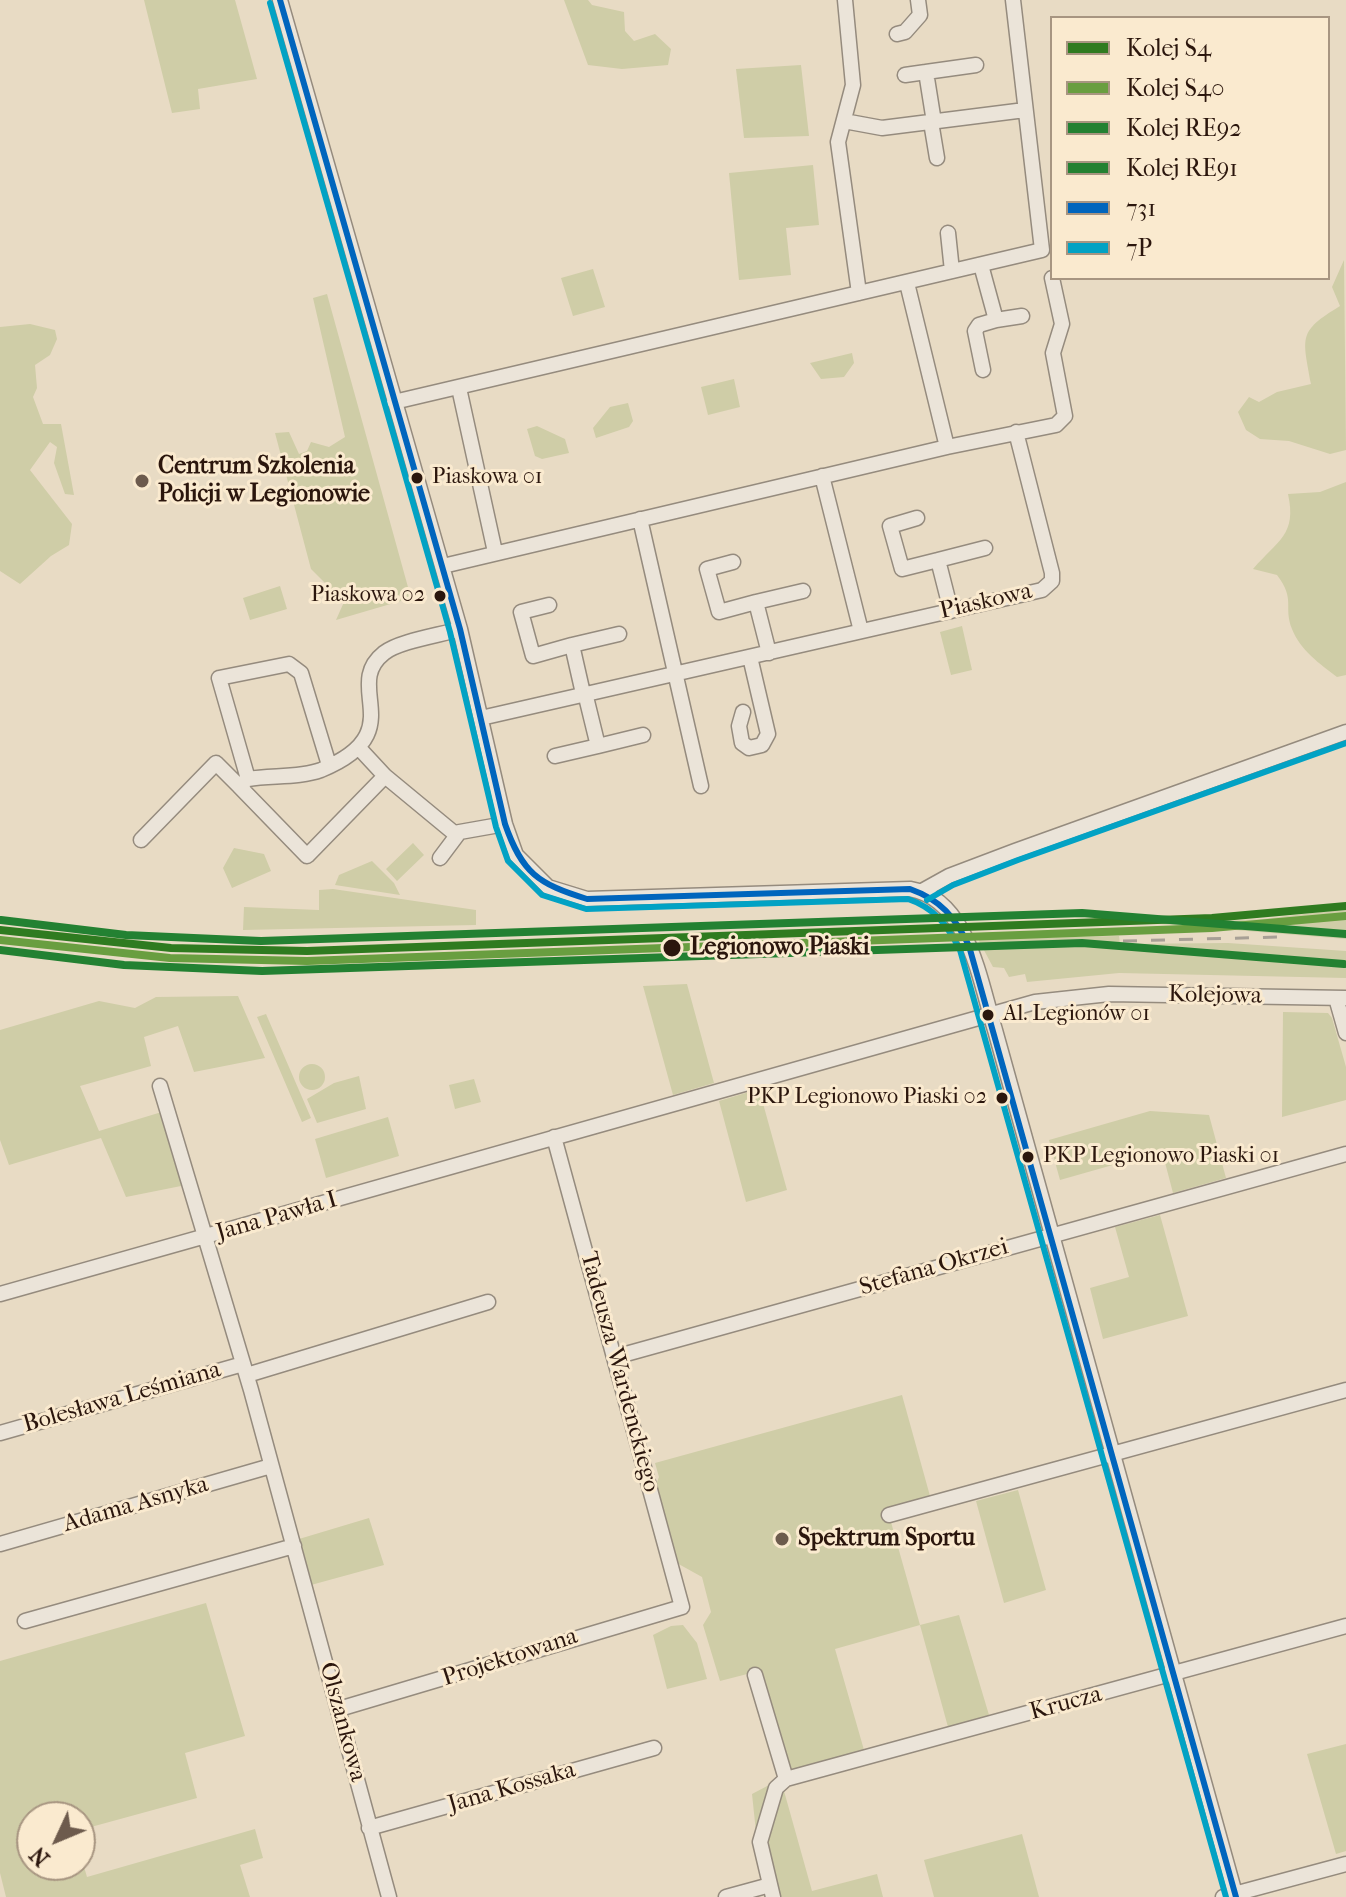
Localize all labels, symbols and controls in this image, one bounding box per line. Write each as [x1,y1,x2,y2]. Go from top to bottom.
legend [1050,16,1330,280]
text: Kolej S4 [1126,34,1211,62]
text: Kolej S40 [1126,74,1224,102]
text: Kolej RE92 [1126,114,1242,142]
text: Kolej RE91 [1126,154,1238,182]
text: 731 [1126,194,1156,222]
text: 7P [1126,234,1152,262]
place label: Centrum Szkolenia Policji w Legionowie [158,453,370,509]
place label: Piaskowa 01 [432,465,543,491]
marker: Piaskowa 01 [409,470,425,486]
marker: Centrum Szkolenia Policji w Legionowie [133,472,151,490]
street label: Piaskowa [937,577,1035,627]
place label: Piaskowa 02 [311,583,425,609]
marker: Piaskowa 02 [432,588,448,604]
place label: Legionowo Piaski [690,934,869,962]
marker: Legionowo Piaski [661,937,683,959]
street label: Kolejowa [1168,981,1262,1011]
place label: Al. Legionów 01 [1003,1002,1150,1028]
marker: Al. Legionów 01 [980,1007,996,1023]
place label: PKP Legionowo Piaski 02 [747,1085,987,1111]
marker: PKP Legionowo Piaski 02 [994,1090,1010,1106]
place label: PKP Legionowo Piaski 01 [1043,1144,1279,1170]
marker: PKP Legionowo Piaski 01 [1020,1149,1036,1165]
street label: Jana Pawła I [213,1186,341,1248]
street label: Stefana Okrzei [856,1233,1012,1303]
street label: Tadeusza Wardenckiego [573,1249,665,1495]
street label: Bolesława Leśmiana [20,1356,224,1440]
street label: Adama Asnyka [60,1471,212,1539]
place label: Spektrum Sportu [798,1525,975,1553]
marker: Spektrum Sportu [773,1530,791,1548]
street label: Projektowana [439,1623,581,1693]
street label: Olszankowa [312,1659,372,1785]
street label: Krucza [1027,1681,1105,1727]
street label: Jana Kossaka [445,1756,579,1820]
north arrow [16,1801,96,1881]
text: N [25,1841,55,1871]

